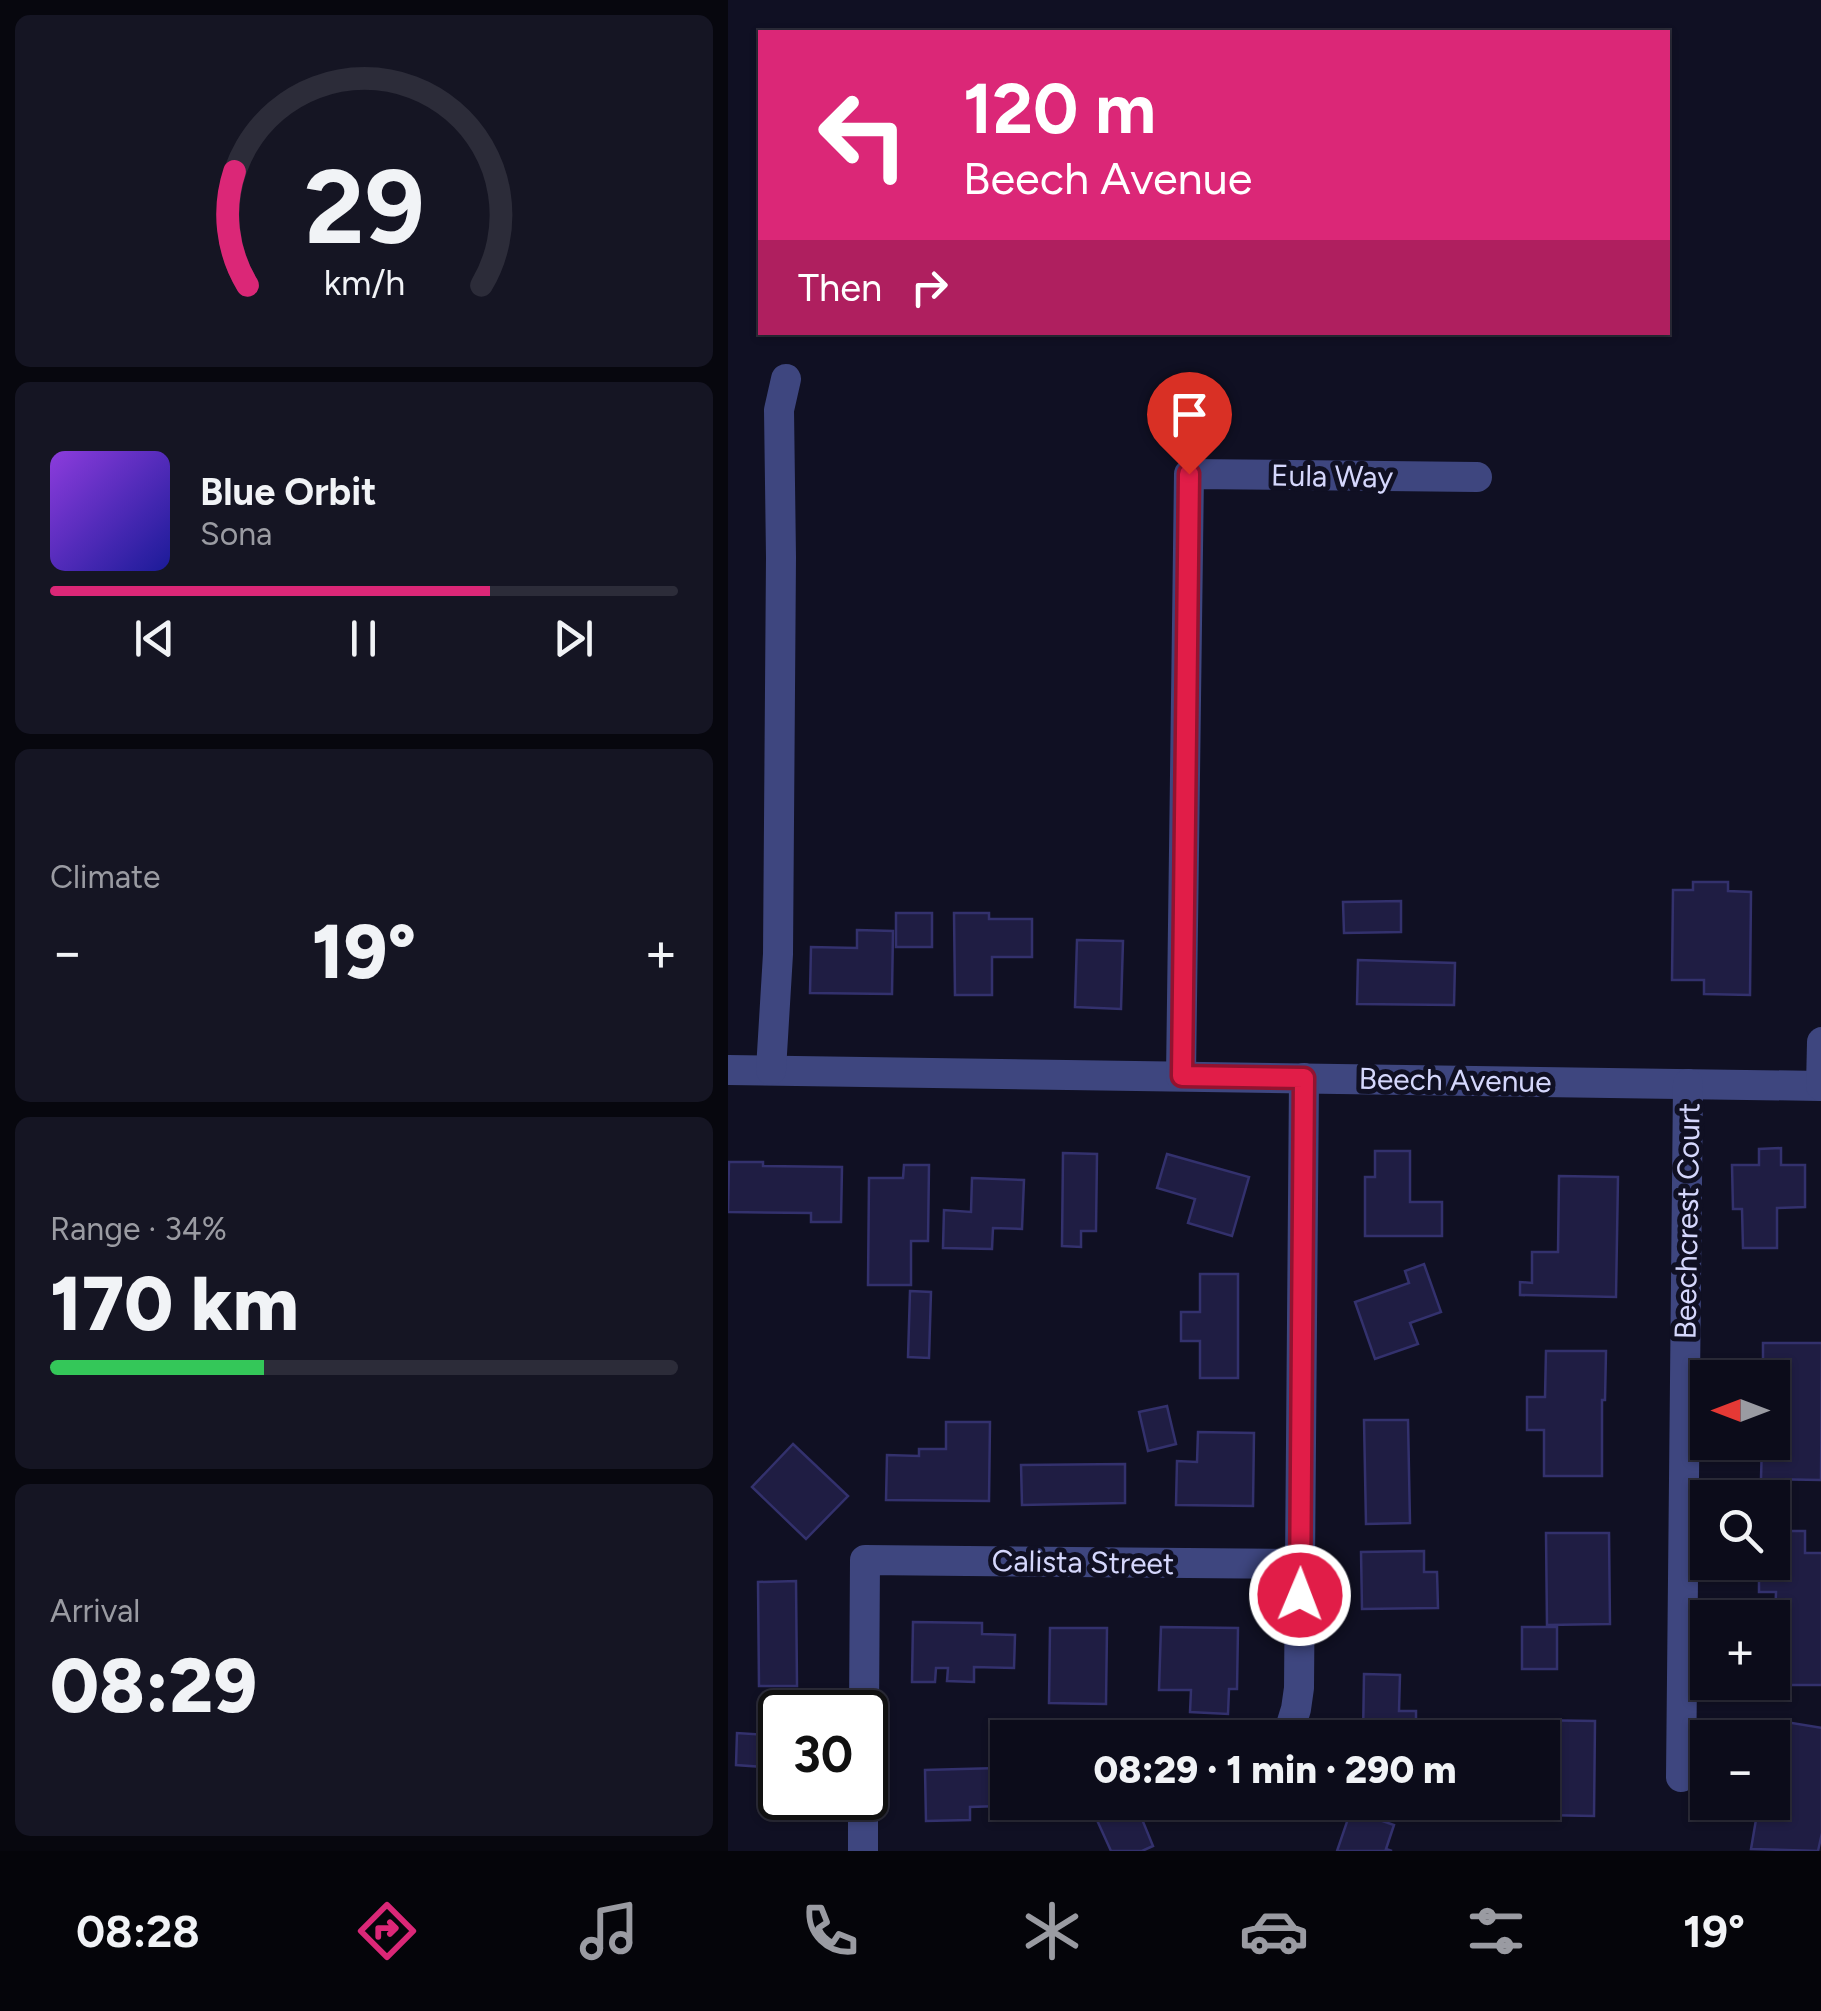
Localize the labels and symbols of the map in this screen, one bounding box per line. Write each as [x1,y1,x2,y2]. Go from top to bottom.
pin [1147,372,1232,475]
street label: Eula Way [1271,456,1394,496]
street label: Beech Avenue [1358,1060,1552,1100]
street label: Beechcrest Court [1666,1102,1708,1340]
north arrow [1690,1360,1790,1460]
street label: Calista Street [991,1542,1175,1582]
position arrow [1248,1543,1352,1647]
speed limit sign: 30 [758,1690,888,1820]

